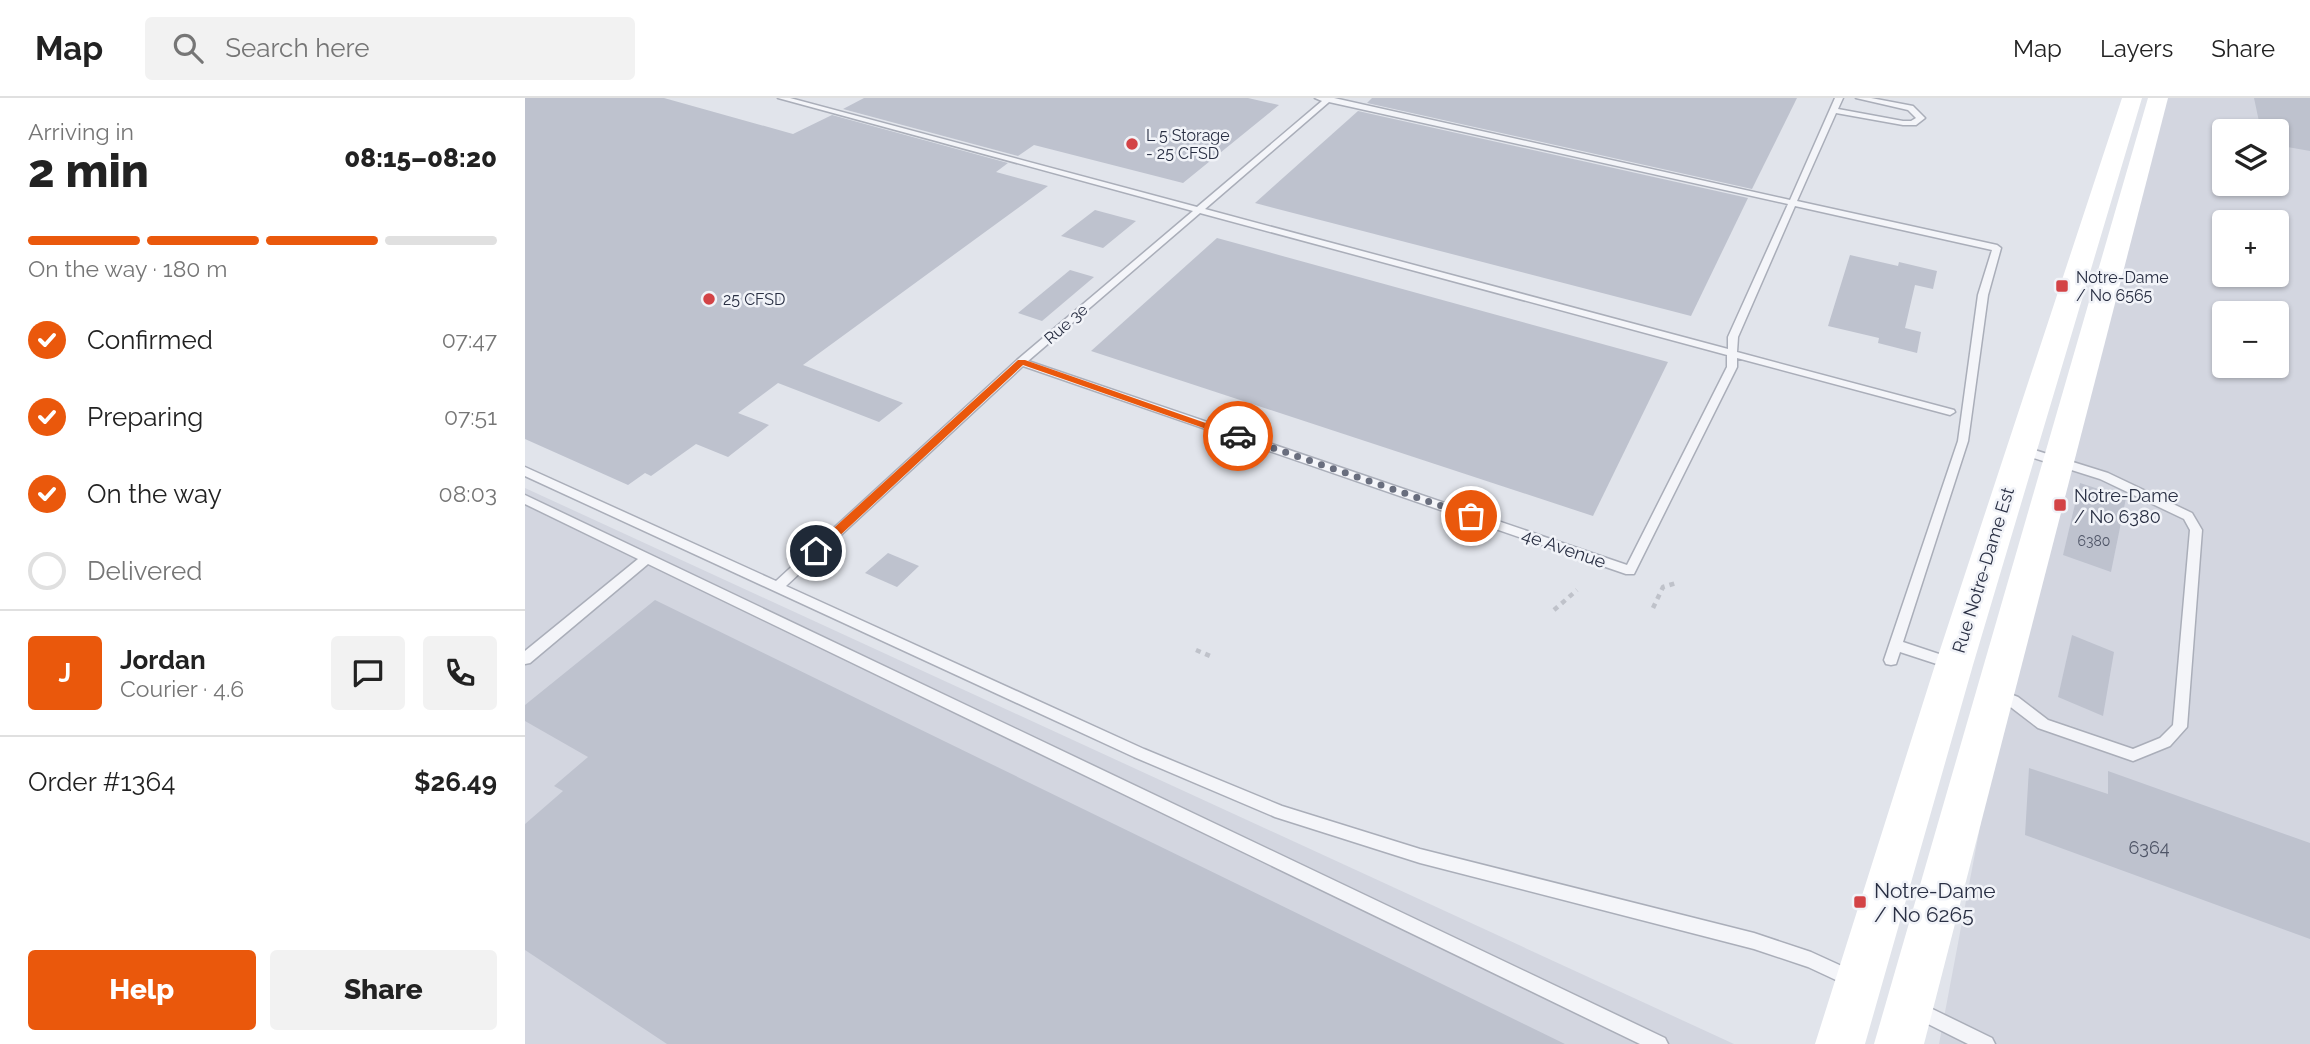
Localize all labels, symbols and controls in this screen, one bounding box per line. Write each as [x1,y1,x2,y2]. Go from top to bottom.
search box [145,17,635,80]
text: Map [35,29,103,68]
icon: search [169,29,207,67]
text: Search here [225,33,370,63]
text: Map [2013,34,2062,63]
text: Layers [2100,34,2173,63]
text: Share [2211,34,2275,63]
text: Arriving in [28,118,134,145]
map controls [2212,119,2289,378]
button: layers [2212,119,2289,196]
place label: L 5 Storage - 25 CFSD [1146,126,1230,163]
marker: L 5 Storage - 25 CFSD [1124,136,1140,152]
text: 08:15–08:20 [344,143,497,173]
text: 2 min [28,144,149,198]
button: + [2212,210,2289,287]
text: On the way · 180 m [28,255,227,282]
place label: Notre-Dame / No 6565 [2076,268,2169,305]
marker: Notre-Dame / No 6565 [2054,278,2070,294]
place label: 25 CFSD [723,290,785,309]
marker: 25 CFSD [701,291,717,307]
street label: Rue 3e [1040,300,1092,348]
button: − [2212,301,2289,378]
icon: check [28,321,66,359]
text: Confirmed [87,325,213,355]
text: 07:47 [442,326,497,353]
icon: check [28,398,66,436]
courier [1203,401,1273,471]
text: Preparing [87,402,203,432]
text: 07:51 [444,403,497,430]
icon: car [1219,417,1257,455]
icon: check [28,475,66,513]
text: On the way [87,479,222,509]
text: 08:03 [439,480,497,507]
street label: Rue Notre-Dame Est [1948,485,2018,655]
place label: Notre-Dame / No 6380 [2074,485,2179,527]
pin [1441,486,1501,546]
icon: bag [1452,497,1490,535]
marker: Notre-Dame / No 6380 [2052,497,2068,513]
pin [786,521,846,581]
street label: 4e Avenue [1519,524,1609,572]
icon: home [797,532,835,570]
house number: 6380 [2078,533,2110,549]
text: Delivered [87,556,202,586]
button: chat [331,636,405,710]
button: phone [423,636,497,710]
text: Jordan [120,645,206,675]
text: J [59,658,71,688]
text: Courier · 4.6 [120,675,244,702]
text: Order #1364 [28,767,175,797]
text: $26.49 [414,767,497,797]
house number: 6364 [2128,837,2170,858]
place label: Notre-Dame / No 6265 [1874,878,1996,927]
marker: Notre-Dame / No 6265 [1852,894,1868,910]
button: Help [28,950,256,1030]
button: Share [270,950,497,1030]

